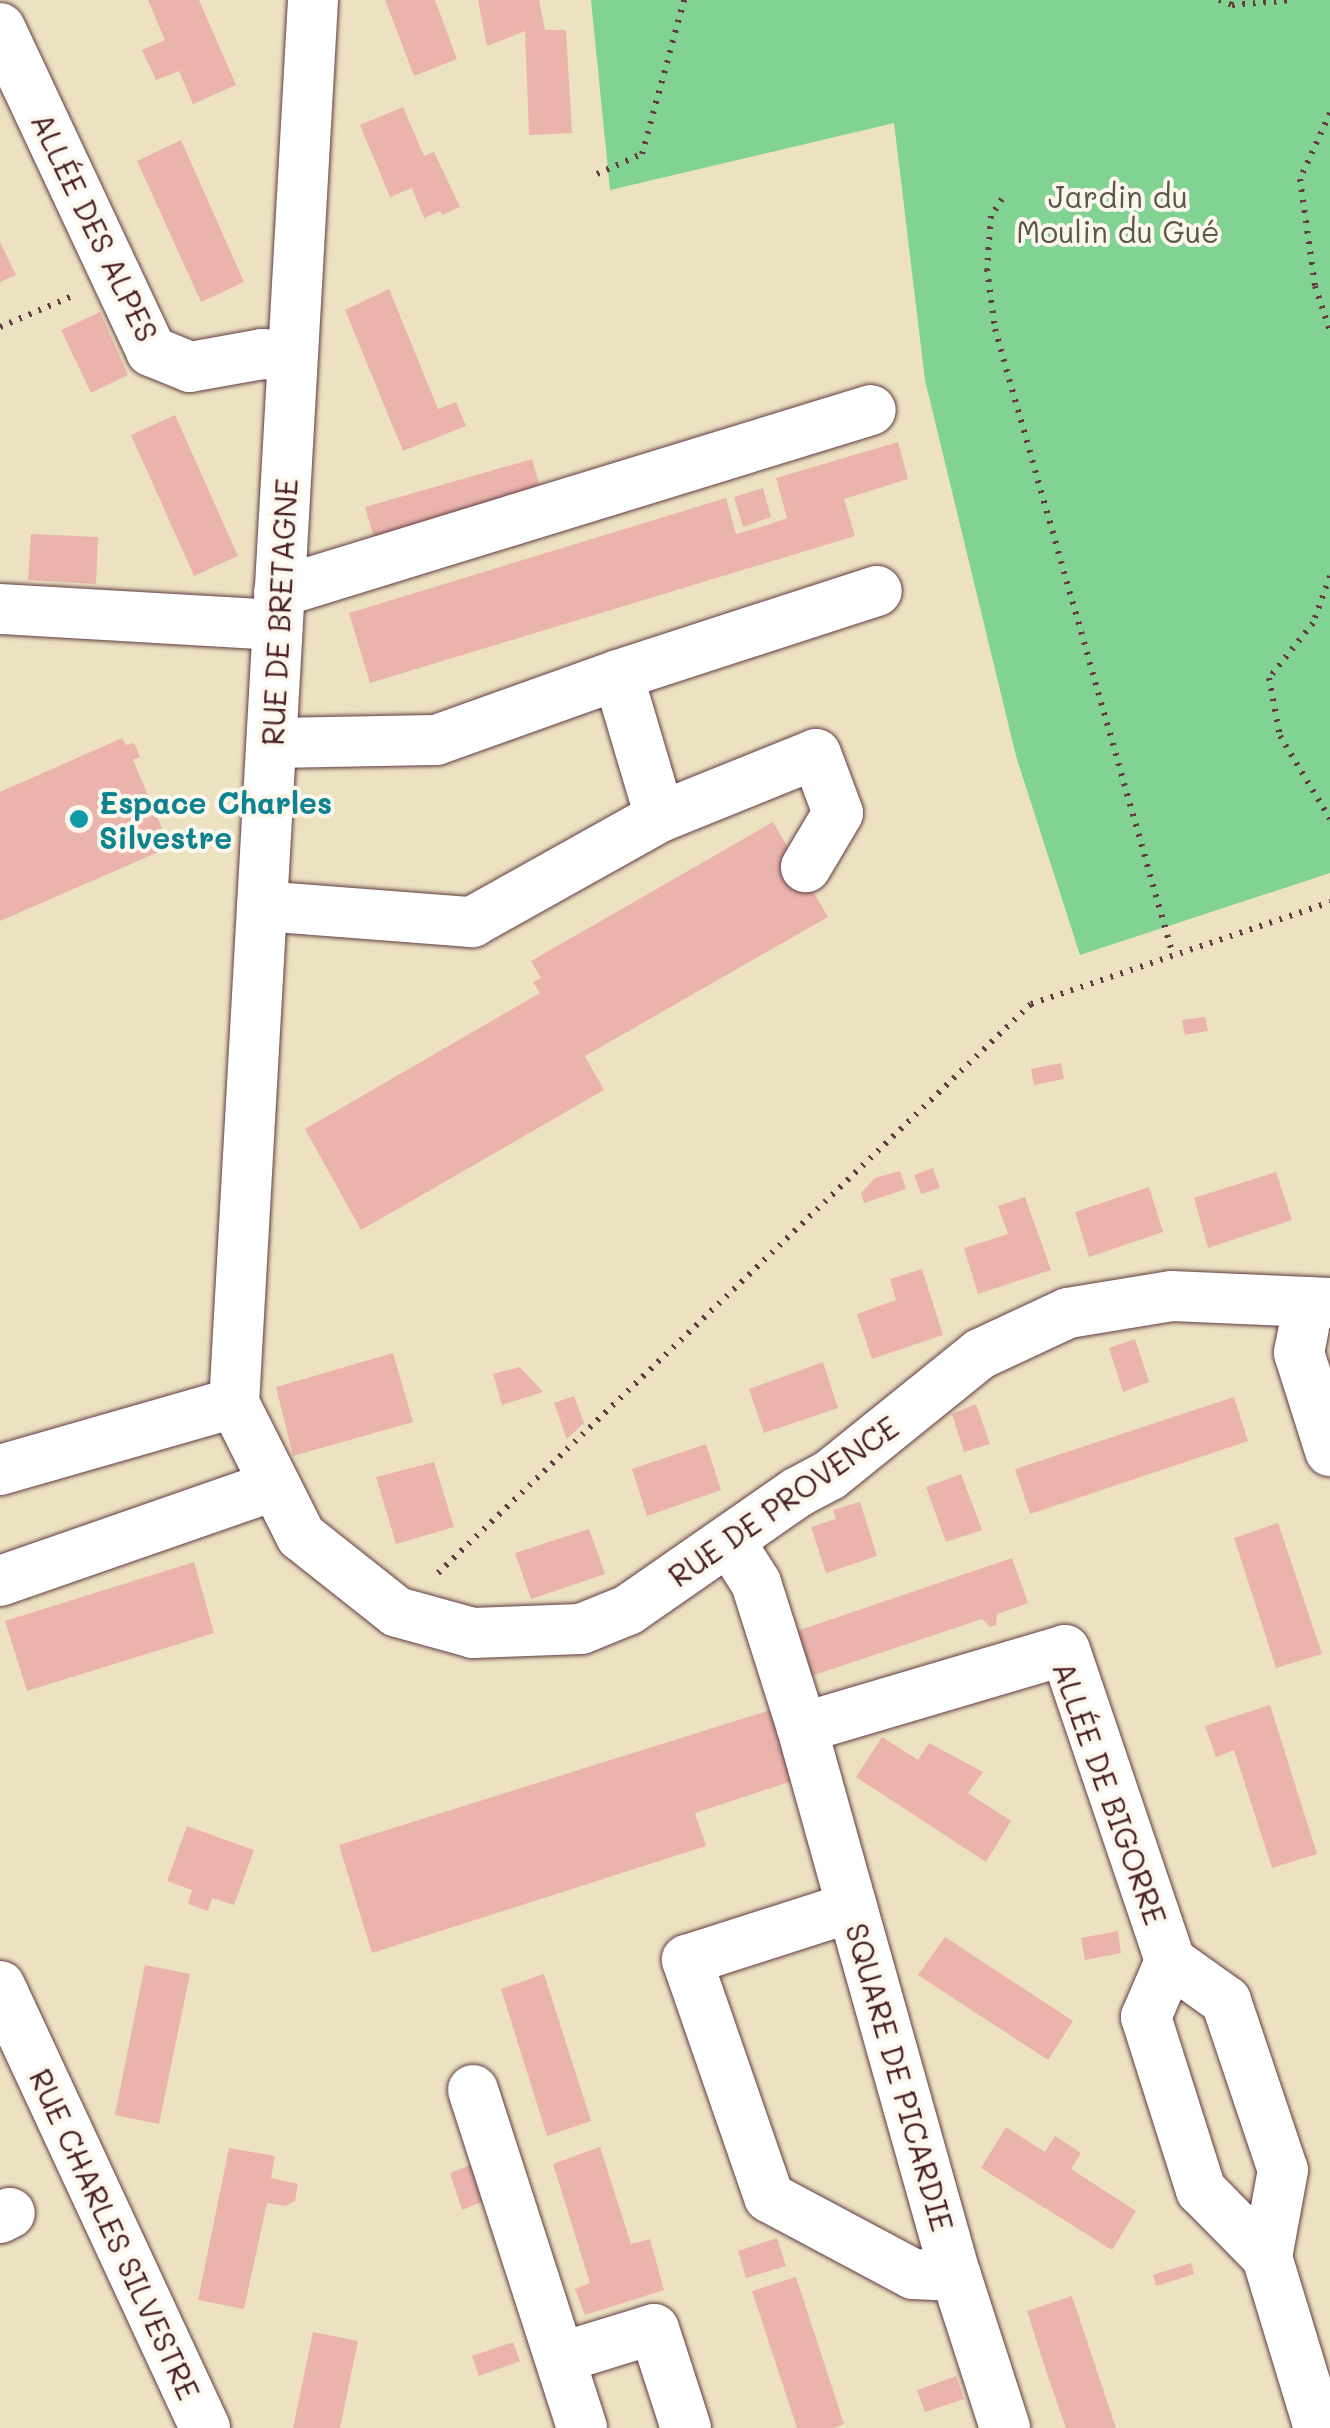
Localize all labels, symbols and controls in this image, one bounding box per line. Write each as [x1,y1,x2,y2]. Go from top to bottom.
street label: ALLÉE DES ALPES [24,107,166,347]
park label: Jardin du Moulin du Gué [1016,178,1220,248]
street label: RUE DE BRETAGNE [254,477,304,747]
place label: Espace Charles Silvestre [99,784,332,854]
marker: Espace Charles Silvestre [68,808,90,830]
street label: RUE DE PROVENCE [661,1408,905,1594]
street label: ALLÉE DE BIGORRE [1046,1657,1174,1929]
street label: SQUARE DE PICARDIE [839,1919,961,2235]
street label: RUE CHARLES SILVESTRE [22,2063,208,2405]

